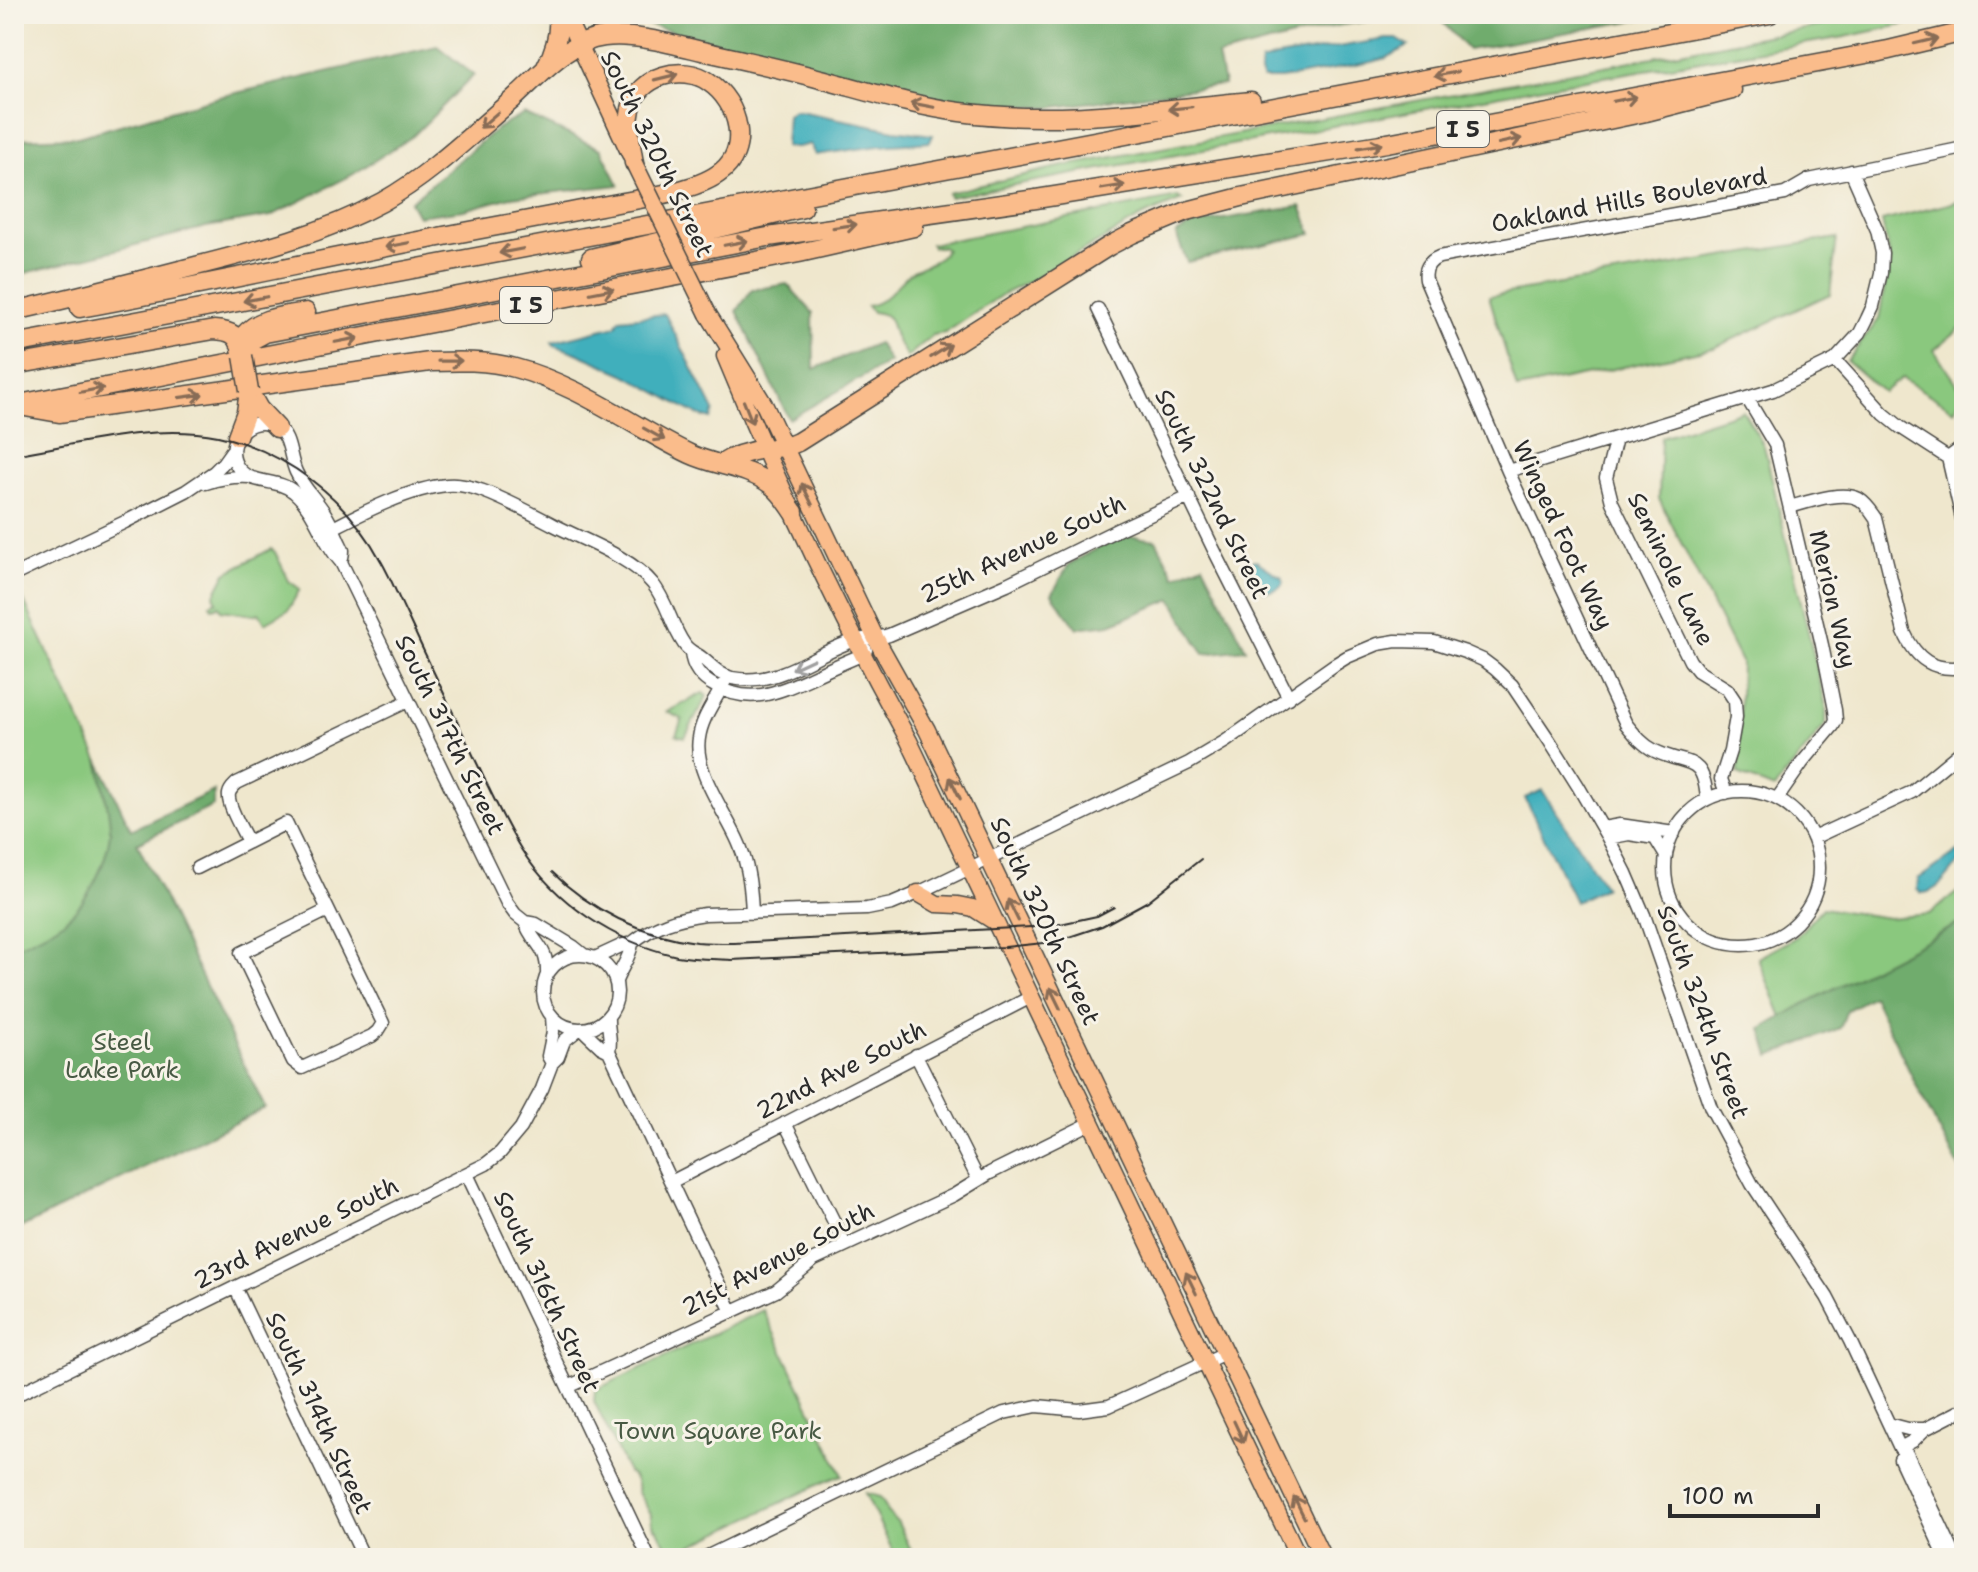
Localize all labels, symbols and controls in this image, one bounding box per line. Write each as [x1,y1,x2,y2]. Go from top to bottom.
one-way arrow [1912,33,1938,48]
street label: South 320th Street [593,45,721,263]
one-way arrow [653,68,679,83]
one-way arrow [1434,68,1459,83]
one-way arrow [1612,91,1638,106]
one-way arrow [910,97,935,112]
one-way arrow [1168,100,1194,115]
one-way arrow [479,111,499,129]
road number: I 5 [1437,111,1489,147]
one-way arrow [1496,133,1522,148]
one-way arrow [1357,138,1382,153]
street label: Oakland Hills Boulevard [1489,160,1769,240]
one-way arrow [1100,179,1125,194]
one-way arrow [832,218,857,233]
one-way arrow [723,234,748,249]
one-way arrow [385,238,410,253]
one-way arrow [499,244,524,259]
one-way arrow [589,282,614,297]
road number: I 5 [500,287,552,323]
one-way arrow [243,292,269,307]
one-way arrow [334,331,359,346]
one-way arrow [929,342,952,358]
one-way arrow [436,353,463,369]
one-way arrow [78,382,104,397]
street label: South 322nd Street [1147,384,1277,604]
one-way arrow [178,388,203,403]
one-way arrow [741,399,756,424]
one-way arrow [642,426,665,442]
street label: Winged Foot Way [1505,435,1621,635]
one-way arrow [799,482,814,506]
street label: 25th Avenue South [915,487,1131,611]
street label: Seminole Lane [1620,487,1722,651]
street label: Merion Way [1802,527,1864,671]
street label: South 317th Street [388,629,512,841]
one-way arrow [792,657,816,672]
one-way arrow [947,776,962,800]
street label: South 320th Street [983,812,1107,1030]
one-way arrow [1004,899,1019,922]
street label: South 324th Street [1649,901,1757,1123]
one-way arrow [1047,986,1062,1010]
street label: 22nd Ave South [750,1013,932,1127]
park label: Steel Lake Park [65,1026,179,1086]
street label: 23rd Avenue South [188,1169,404,1297]
street label: South 316th Street [486,1186,608,1398]
street label: 21st Avenue South [676,1195,880,1323]
one-way arrow [1183,1271,1198,1295]
street label: South 314th Street [258,1307,380,1519]
park label: Town Square Park [614,1415,822,1447]
one-way arrow [1232,1420,1247,1444]
scale bar [1670,1468,1818,1518]
text: 100 m [1682,1480,1754,1512]
one-way arrow [1291,1495,1306,1519]

